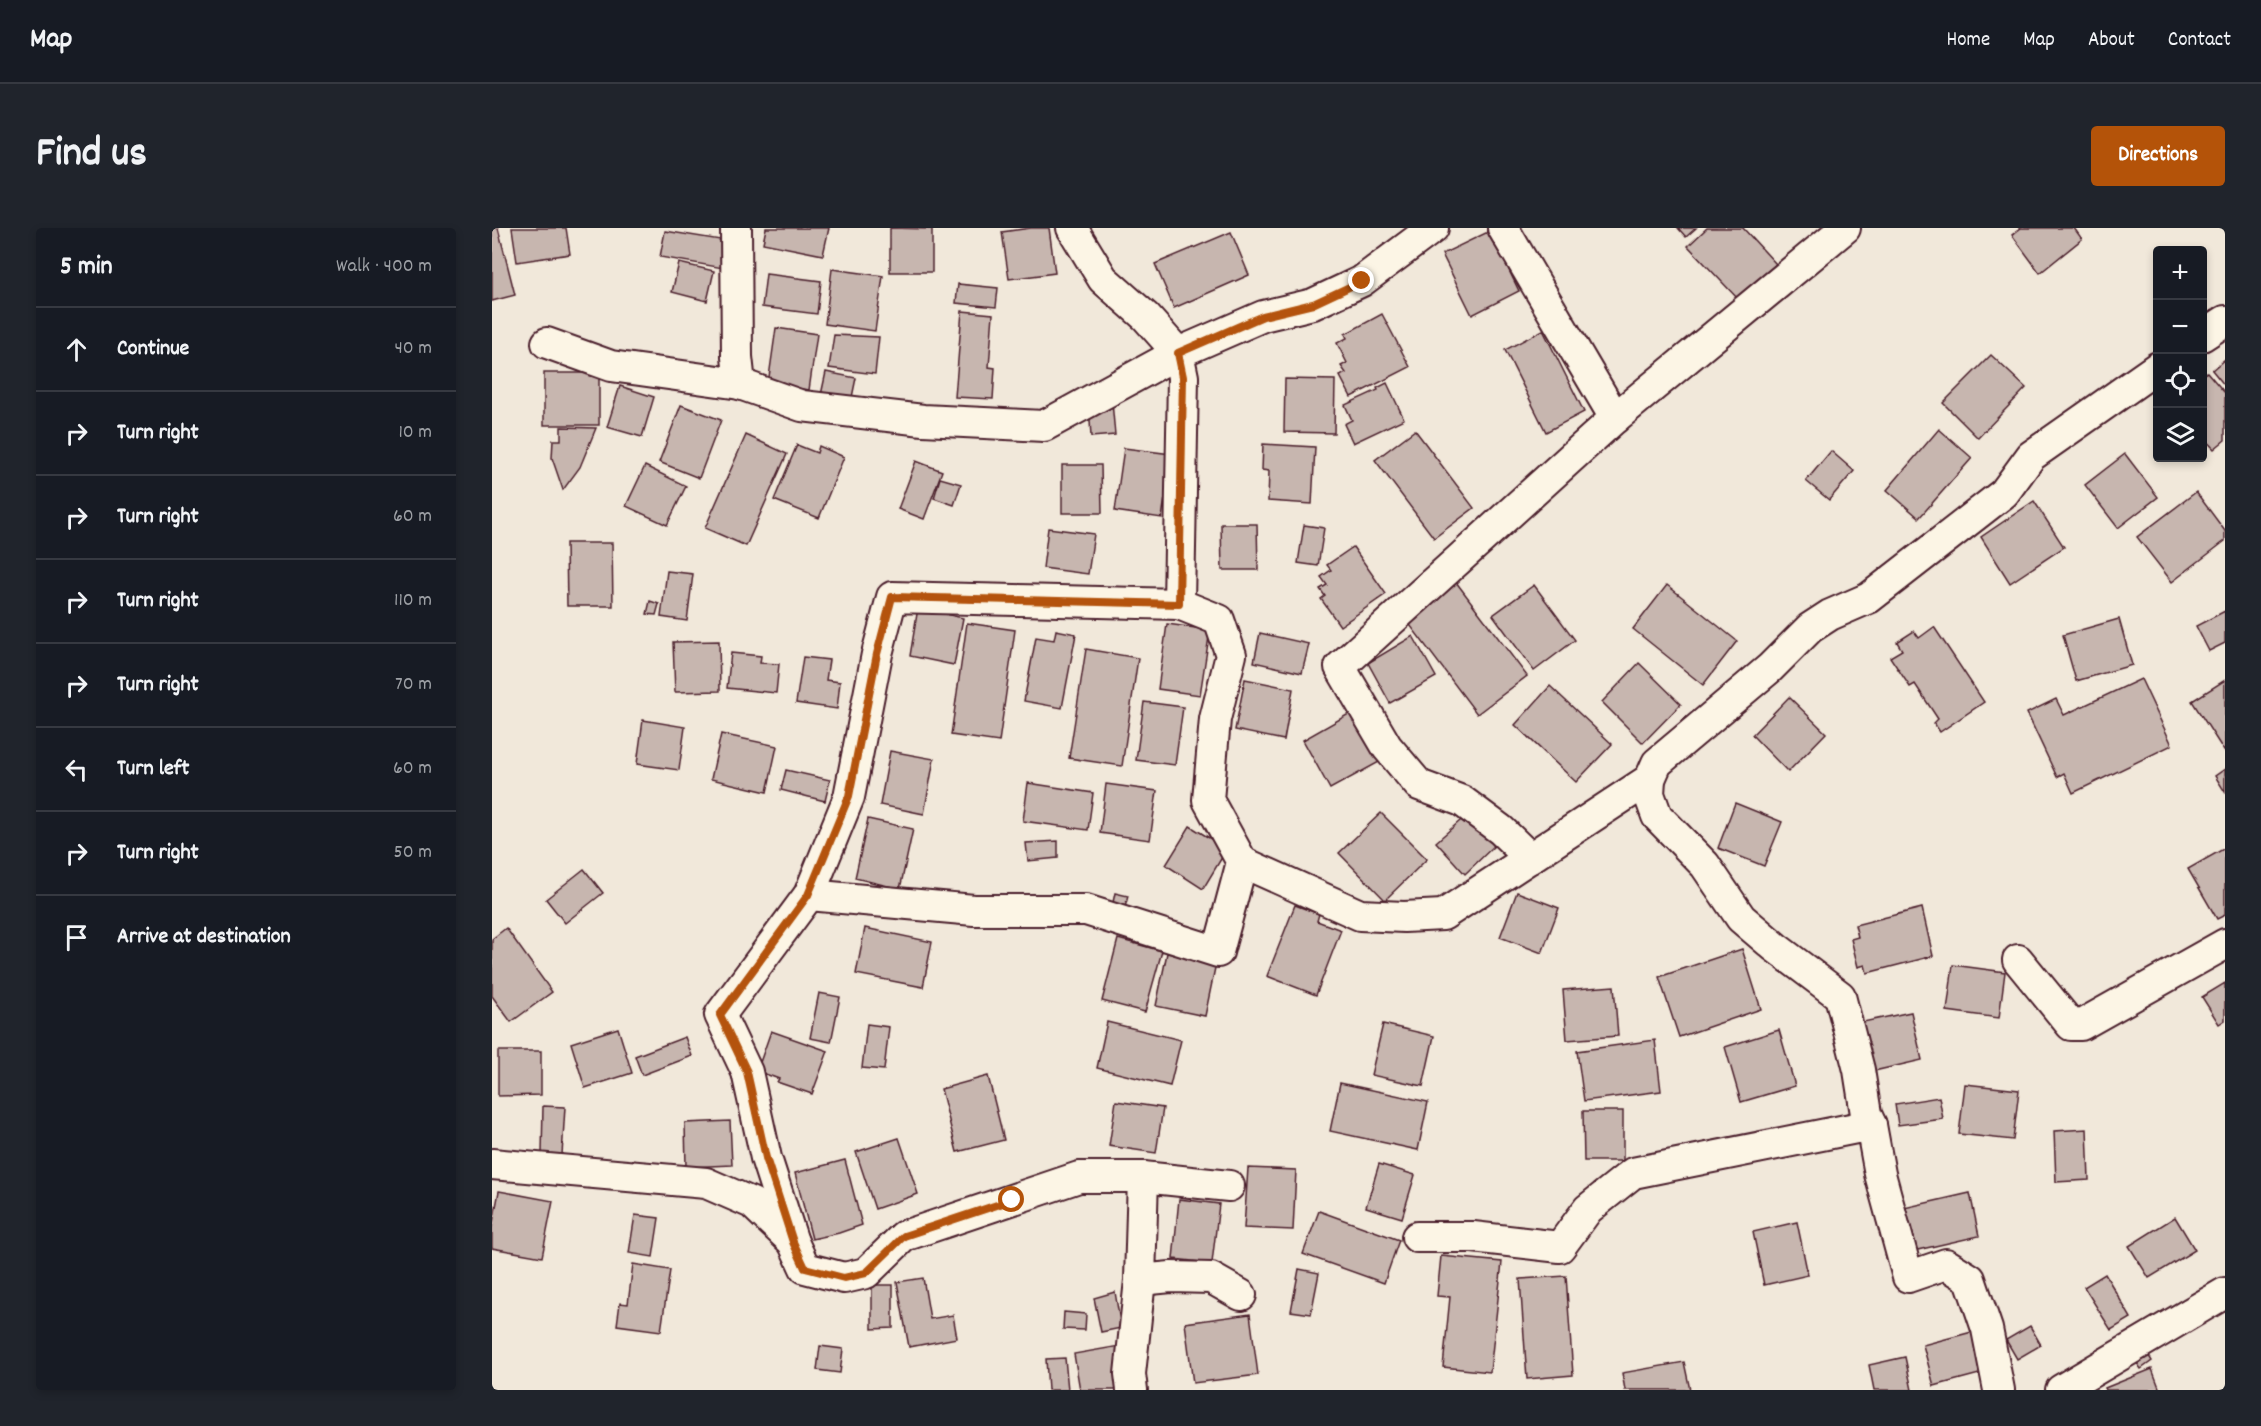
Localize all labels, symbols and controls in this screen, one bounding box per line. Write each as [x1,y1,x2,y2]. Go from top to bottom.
text: Map [30,21,72,61]
text: Home [1946,26,1990,56]
text: Map [2023,26,2055,56]
text: About [2088,26,2135,56]
text: Contact [2168,26,2231,56]
text: Find us [36,126,147,186]
button: Directions [2091,126,2225,186]
map controls [2153,246,2207,462]
button: + [2153,246,2207,300]
text: 5 min [60,249,113,286]
text: Walk · 400 m [336,253,432,281]
route end [1348,267,1374,293]
button: − [2153,300,2207,354]
icon: ahead [60,333,93,366]
text: Continue [117,334,189,365]
text: 40 m [394,335,432,363]
button: locate [2153,354,2207,408]
button: layers [2153,408,2207,462]
icon: right [60,417,93,450]
text: Turn right [117,418,199,449]
text: 10 m [398,419,432,447]
icon: right [60,501,93,534]
text: Turn right [117,502,199,533]
text: 60 m [393,503,432,531]
icon: right [60,585,93,618]
text: Turn right [117,586,199,617]
text: 110 m [394,587,432,615]
icon: right [60,669,93,702]
text: Turn right [117,670,199,701]
text: 70 m [395,671,432,699]
icon: left [60,753,93,786]
text: Turn left [117,754,189,785]
text: 60 m [393,755,432,783]
icon: right [60,837,93,870]
text: Turn right [117,838,199,869]
text: 50 m [394,839,432,867]
icon: arrive [60,921,93,954]
text: Arrive at destination [117,922,291,953]
route start [998,1186,1024,1212]

